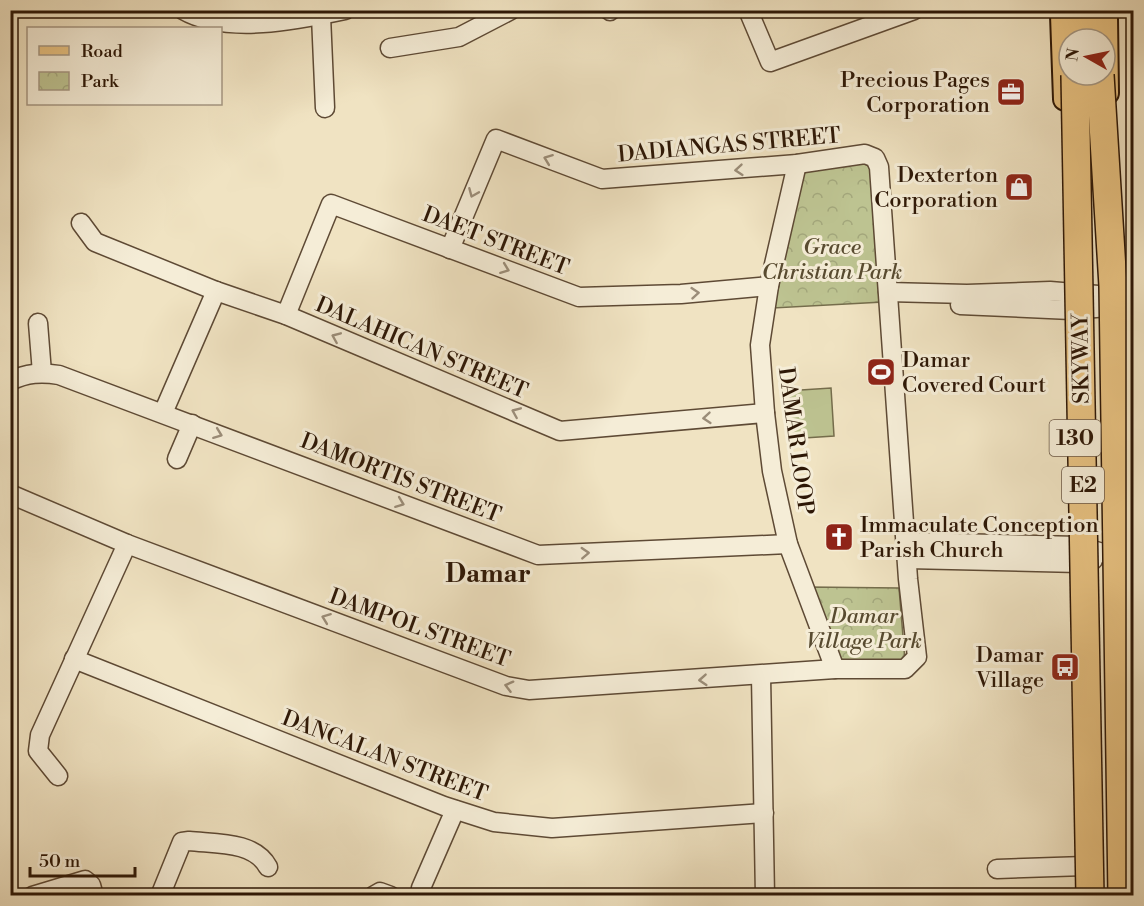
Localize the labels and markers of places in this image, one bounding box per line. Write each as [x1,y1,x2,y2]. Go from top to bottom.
place label: Precious Pages Corporation [840,67,990,119]
office icon: Precious Pages Corporation [995,76,1027,108]
place label: Dexterton Corporation [874,162,998,214]
shop icon: Dexterton Corporation [1003,171,1035,203]
place label: Damar Covered Court [902,347,1046,399]
sports icon: Damar Covered Court [865,356,897,388]
place label: Immaculate Conception Parish Church [860,512,1099,564]
church icon: Immaculate Conception Parish Church [823,521,855,553]
place label: Damar Village [975,642,1044,694]
bus stop icon: Damar Village [1049,651,1081,683]

